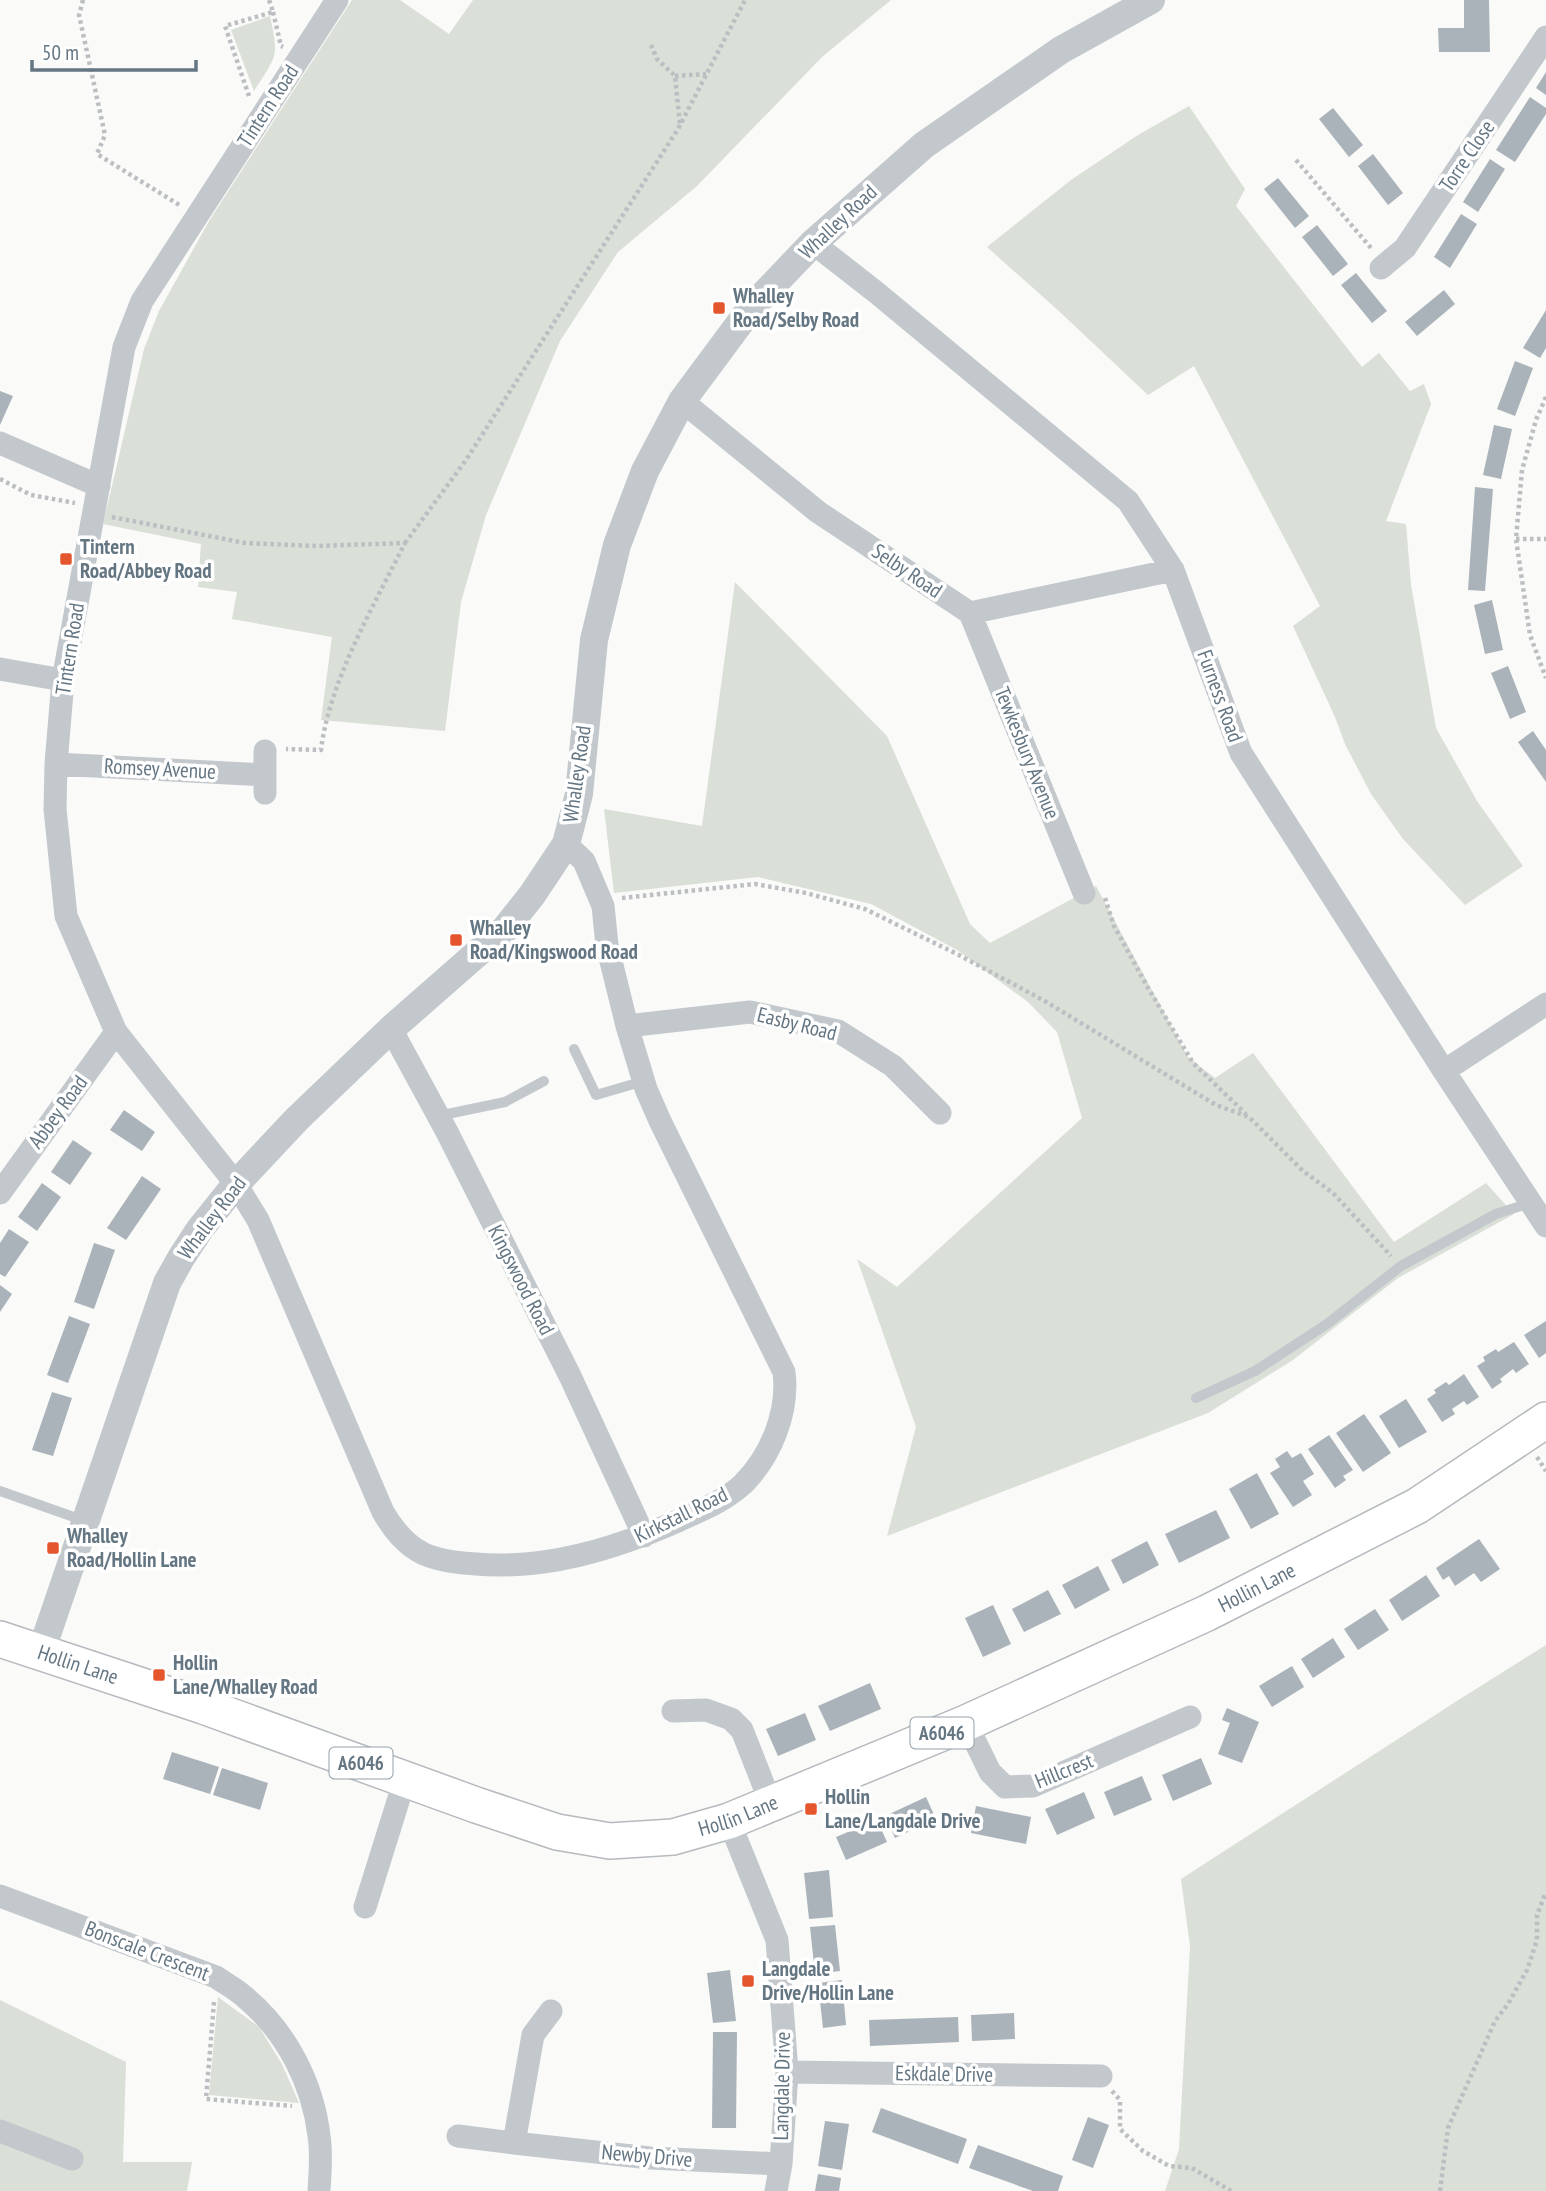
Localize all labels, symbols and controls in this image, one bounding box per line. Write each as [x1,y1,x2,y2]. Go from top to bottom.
scale bar [32,28,196,72]
text: 50 m [42,39,79,66]
street label: Tintern Road [231,60,304,152]
street label: Torre Close [1433,115,1500,197]
street label: Whalley Road [793,179,882,265]
place label: Whalley Road/Selby Road [732,282,859,333]
marker: Whalley Road/Selby Road [711,300,727,316]
place label: Tintern Road/Abbey Road [80,533,211,584]
street label: Selby Road [867,537,948,604]
marker: Tintern Road/Abbey Road [58,551,74,567]
street label: Tintern Road [49,601,90,697]
street label: Furness Road [1191,646,1250,746]
street label: Tewkesbury Avenue [989,683,1066,823]
street label: Whalley Road [556,724,597,824]
street label: Romsey Avenue [104,752,217,785]
place label: Whalley Road/Kingswood Road [469,914,638,965]
marker: Whalley Road/Kingswood Road [448,932,464,948]
street label: Easby Road [755,1001,840,1046]
street label: Abbey Road [22,1070,93,1154]
street label: Whalley Road [172,1171,252,1265]
street label: Kingswood Road [482,1220,561,1339]
street label: Kirkstall Road [630,1480,732,1549]
place label: Whalley Road/Hollin Lane [66,1522,197,1573]
marker: Whalley Road/Hollin Lane [45,1540,61,1556]
street label: Hollin Lane [1213,1556,1300,1618]
street label: Hollin Lane [34,1638,122,1690]
place label: Hollin Lane/Whalley Road [173,1649,318,1700]
marker: Hollin Lane/Whalley Road [151,1667,167,1683]
road number: A6046 [911,1718,974,1749]
street label: Hillcrest [1031,1747,1097,1794]
road number: A6046 [330,1748,392,1778]
place label: Hollin Lane/Langdale Drive [825,1783,980,1834]
street label: Hollin Lane [695,1788,782,1842]
marker: Hollin Lane/Langdale Drive [803,1801,819,1817]
street label: Bonscale Crescent [81,1914,213,1987]
place label: Langdale Drive/Hollin Lane [762,1955,894,2006]
marker: Langdale Drive/Hollin Lane [740,1973,756,1989]
street label: Langdale Drive [767,2031,796,2141]
street label: Eskdale Drive [895,2059,993,2088]
street label: Newby Drive [601,2138,694,2173]

